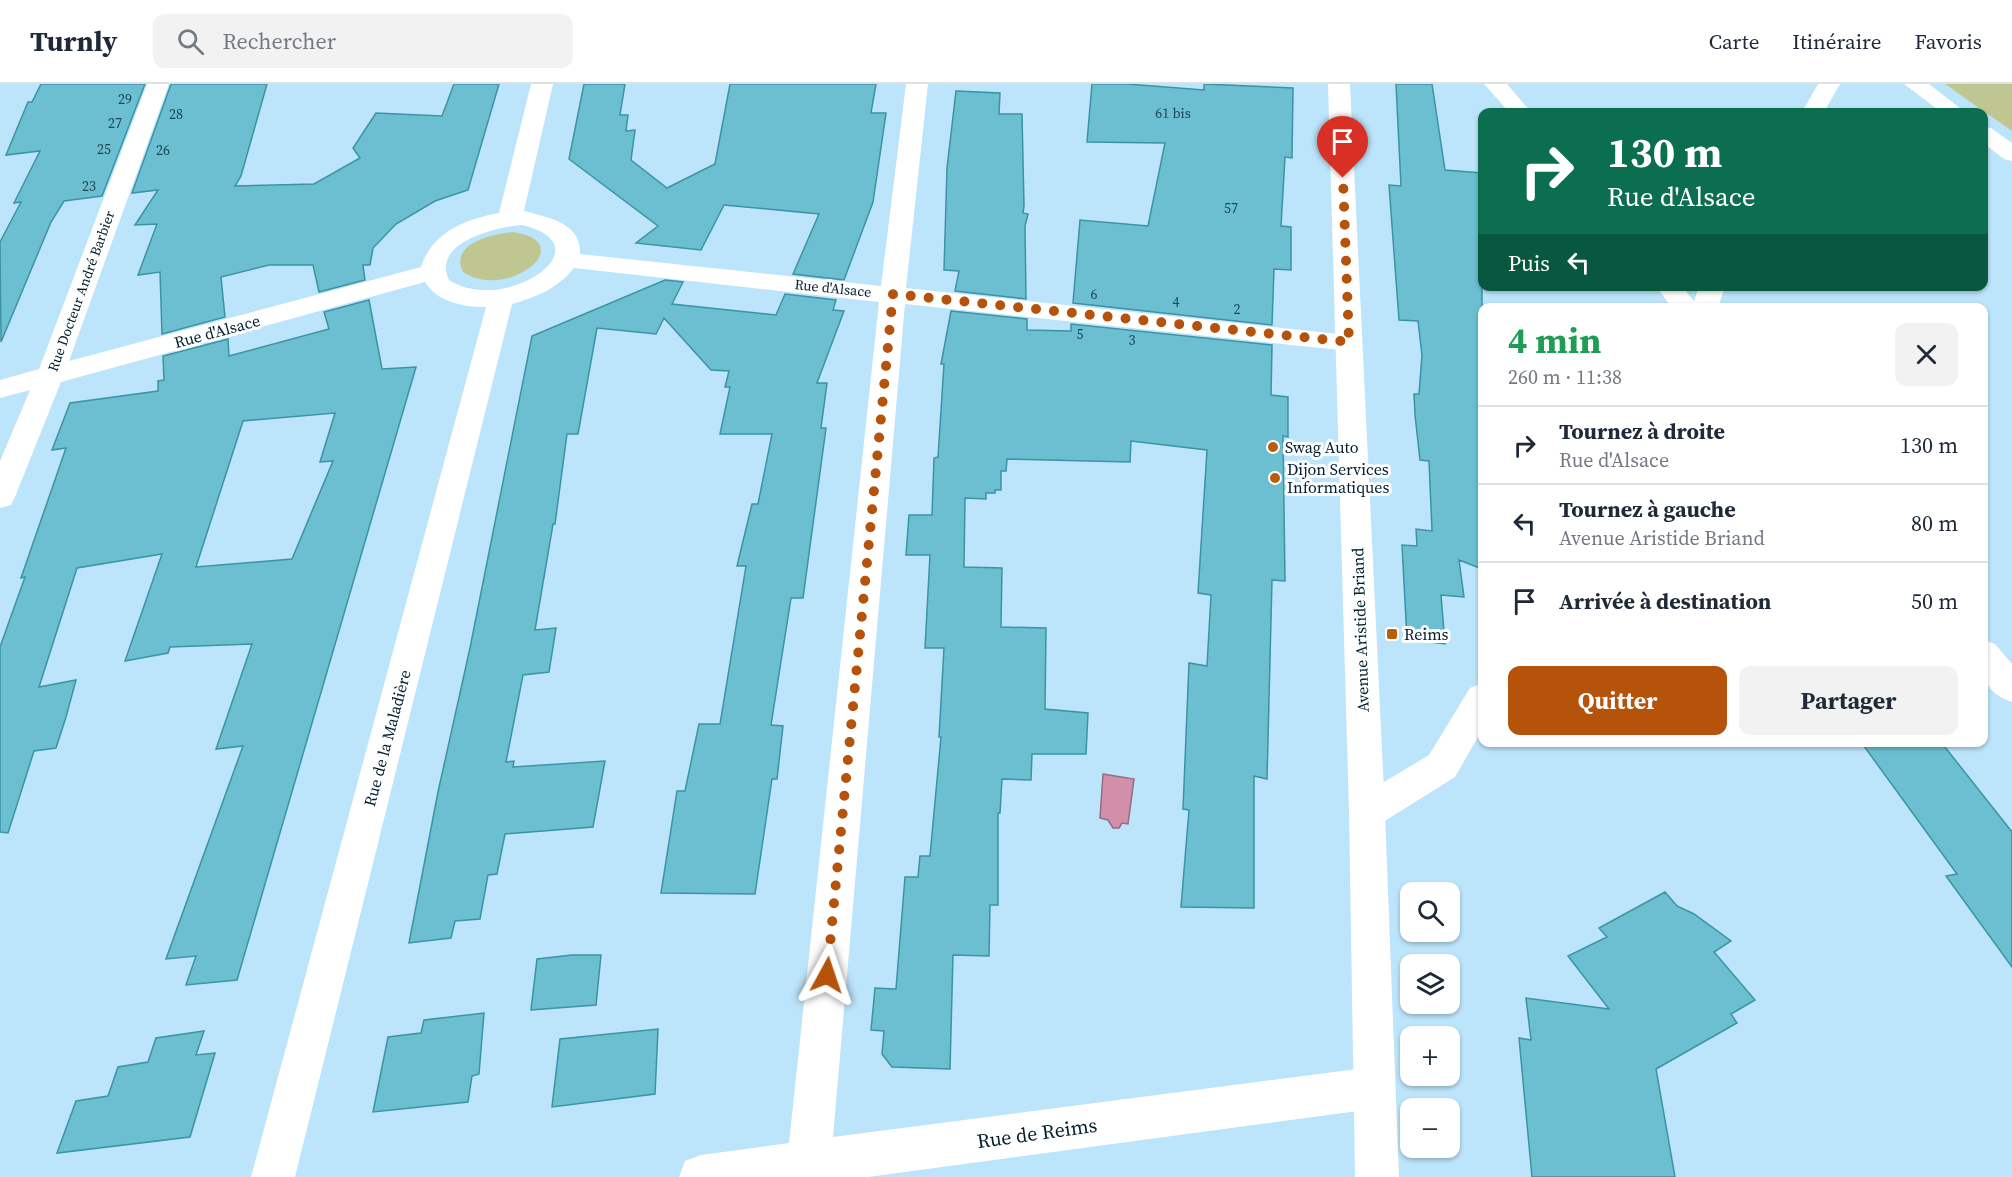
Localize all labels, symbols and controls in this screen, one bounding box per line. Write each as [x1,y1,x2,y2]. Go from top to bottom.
search box [153,14,573,68]
text: Turnly [30,22,117,60]
icon: search [174,25,207,58]
text: Rechercher [222,26,336,56]
text: Carte [1709,27,1759,56]
text: Itinéraire [1792,27,1881,56]
text: Favoris [1914,27,1982,56]
house number: 29 [118,89,132,109]
house number: 61 bis [1155,103,1191,123]
house number: 28 [169,104,183,124]
house number: 27 [108,113,122,133]
pin [1317,116,1368,178]
text: 130 m [1607,123,1722,181]
icon: arrive [1326,125,1359,158]
icon: right [1508,132,1586,210]
house number: 25 [97,139,111,159]
house number: 26 [156,140,170,160]
house number: 23 [82,176,96,196]
text: Rue d'Alsace [1607,178,1756,215]
house number: 57 [1224,198,1238,218]
street label: Rue Docteur André Barbier [43,208,119,374]
icon: left [1562,246,1595,279]
text: Puis [1508,248,1550,278]
street label: Rue d'Alsace [794,274,872,302]
house number: 6 [1091,284,1098,304]
house number: 4 [1173,292,1180,312]
house number: 2 [1234,299,1241,319]
street label: Rue d'Alsace [172,309,262,353]
text: 4 min [1508,316,1601,365]
button: close [1895,323,1958,386]
house number: 5 [1077,324,1084,344]
house number: 3 [1129,330,1136,350]
text: 260 m · 11:38 [1508,363,1622,391]
text: Tournez à droite [1559,416,1725,446]
icon: right [1508,429,1541,462]
text: 130 m [1900,430,1958,460]
place label: Swag Auto [1285,436,1359,458]
marker: Swag Auto [1266,440,1280,454]
text: Rue d'Alsace [1559,446,1669,474]
place label: Dijon Services Informatiques [1287,458,1389,498]
marker: Dijon Services Informatiques [1268,471,1282,485]
text: Tournez à gauche [1559,494,1736,524]
icon: left [1508,507,1541,540]
text: 80 m [1911,508,1958,538]
text: Avenue Aristide Briand [1559,524,1765,552]
street label: Avenue Aristide Briand [1346,547,1374,713]
icon: arrive [1508,585,1541,618]
text: Arrivée à destination [1559,586,1771,616]
text: 50 m [1911,586,1958,616]
place label: Reims [1404,623,1449,645]
marker: Reims [1385,627,1399,641]
button: Quitter [1508,666,1727,735]
button: Partager [1739,666,1958,735]
street label: Rue de la Maladière [358,667,416,809]
map controls [1400,882,1460,1158]
button: search [1400,882,1460,942]
position arrow [795,943,859,1007]
button: layers [1400,954,1460,1014]
button: + [1400,1026,1460,1086]
button: − [1400,1098,1460,1158]
street label: Rue de Reims [975,1111,1099,1155]

